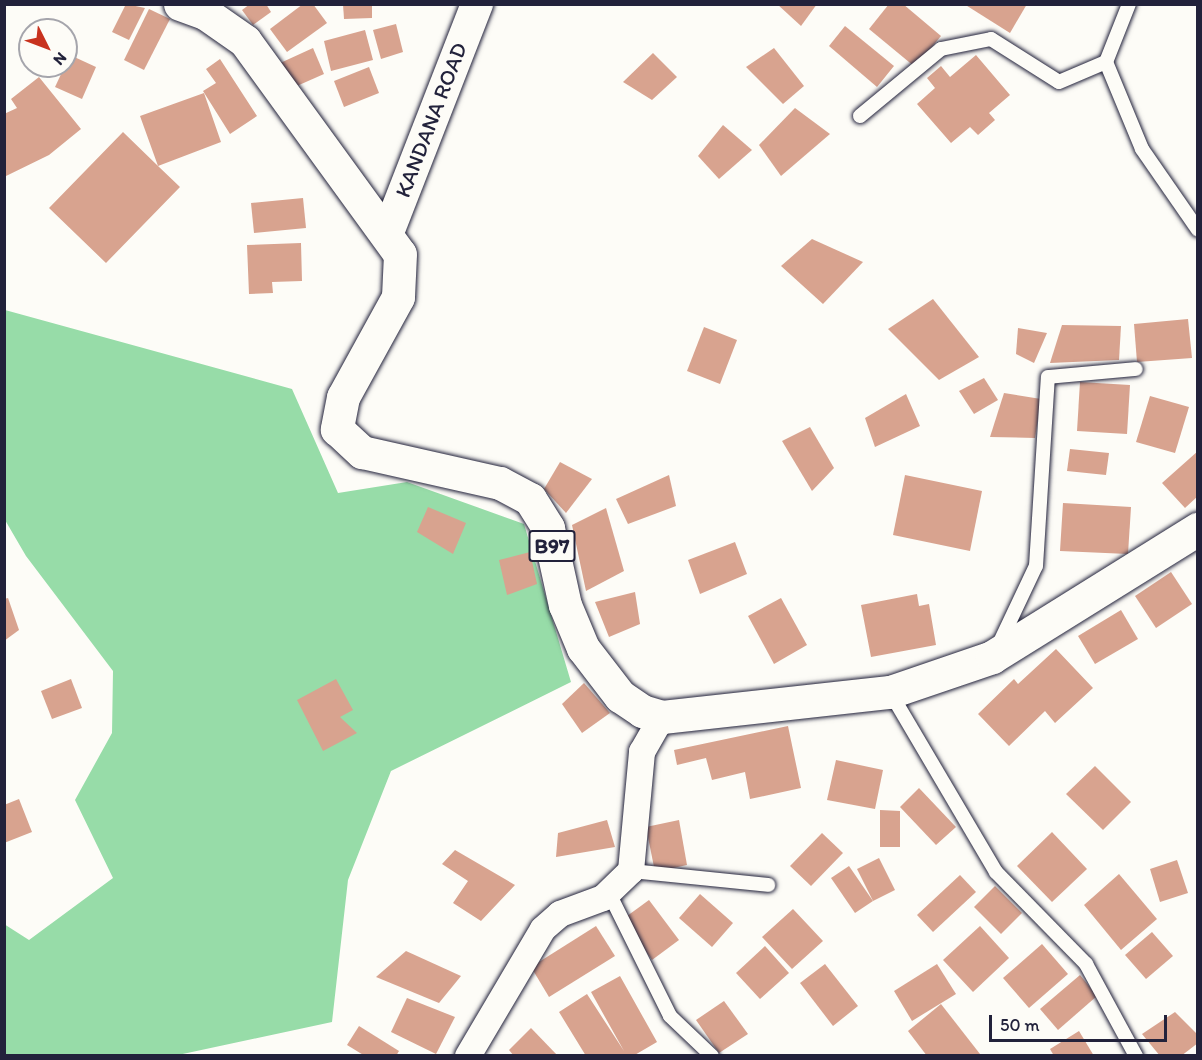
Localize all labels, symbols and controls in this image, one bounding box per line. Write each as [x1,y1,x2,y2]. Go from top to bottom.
north arrow [18,18,78,78]
street label: KANDANA ROAD [390,39,472,201]
text: N [50,49,71,69]
road number: B97 [528,528,576,564]
scale bar [992,1003,1170,1041]
text: 50 m [1000,1014,1040,1036]

